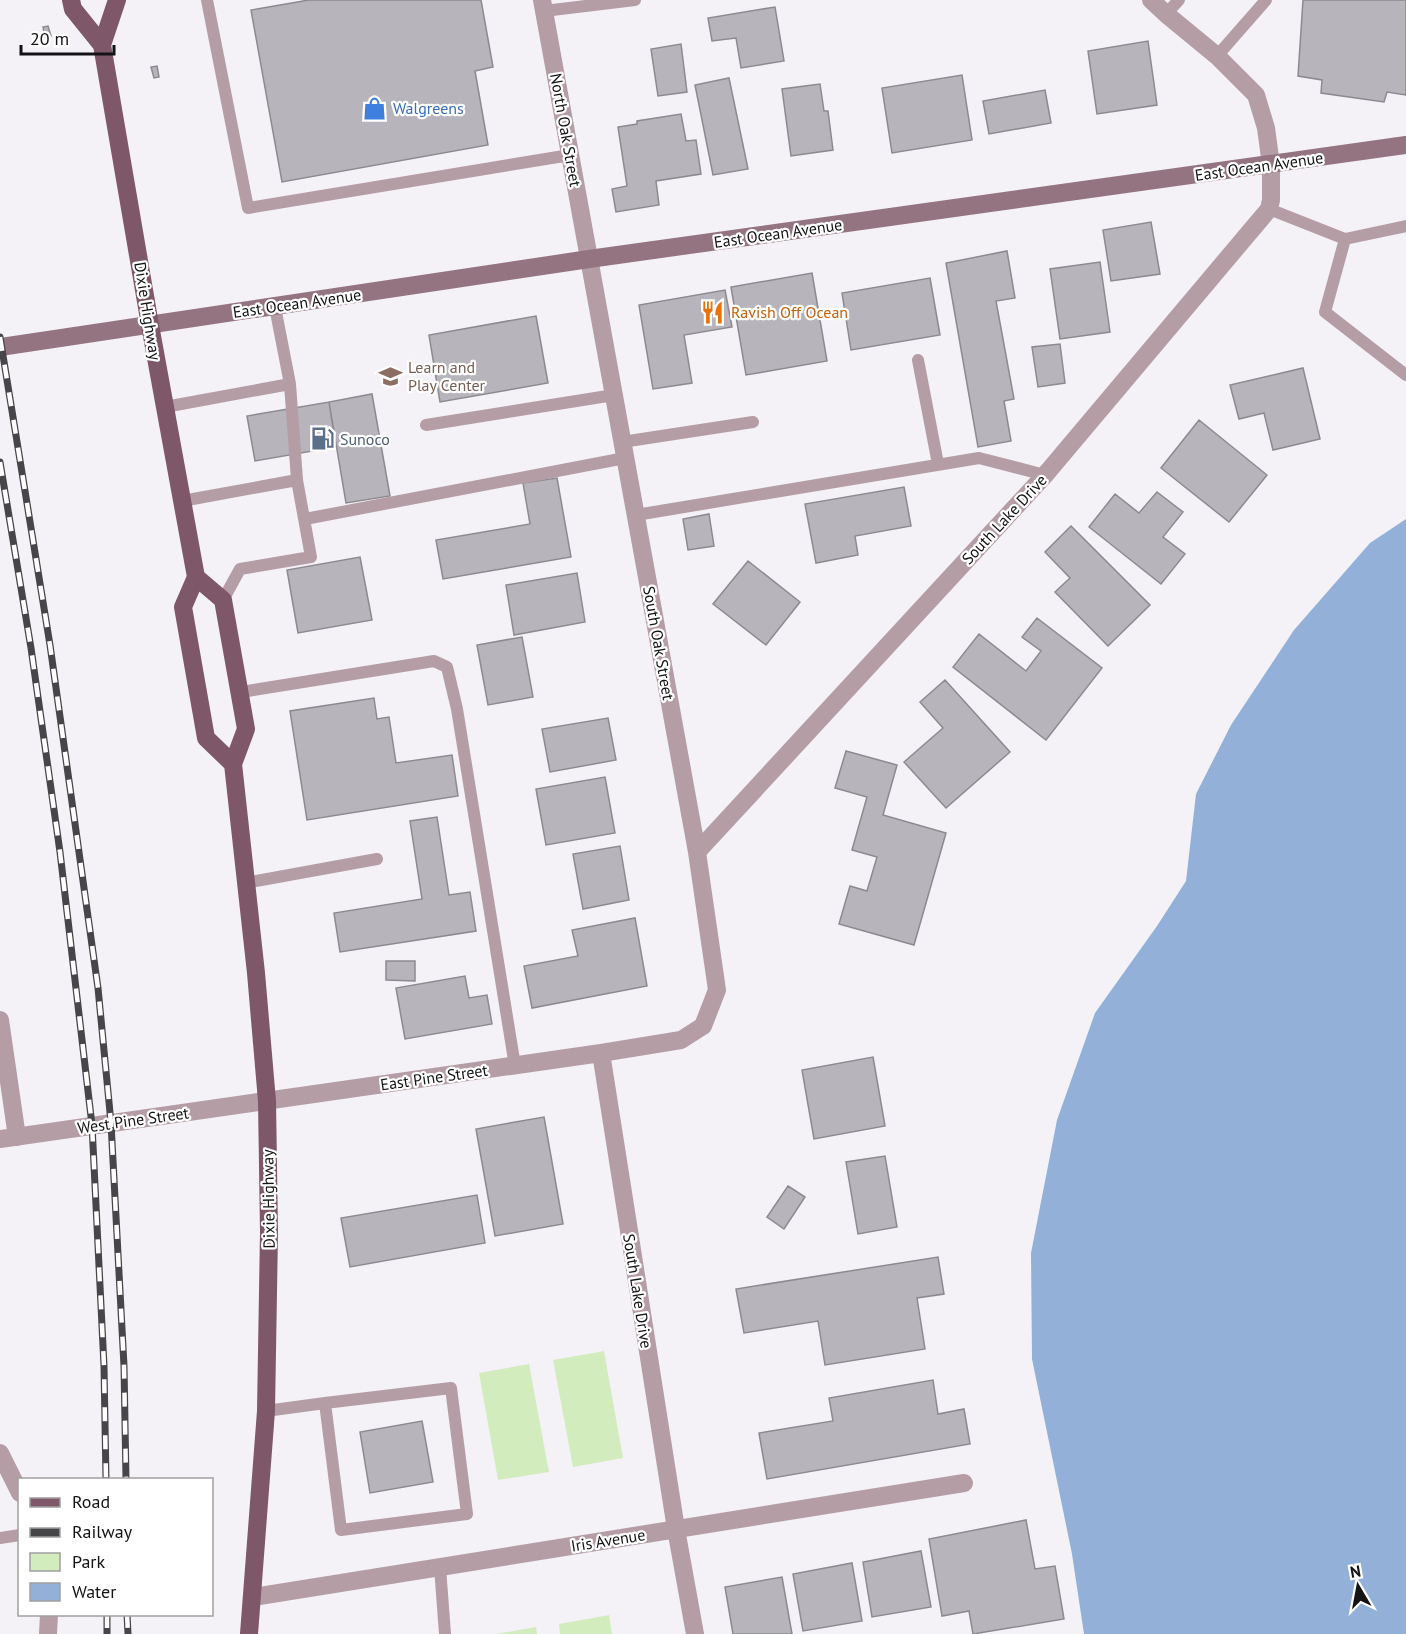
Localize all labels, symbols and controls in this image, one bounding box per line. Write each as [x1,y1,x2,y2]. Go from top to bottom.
scale bar [21,18,114,56]
text: 20 m [30,27,69,50]
street label: North Oak Street [546,72,586,189]
shop icon: Walgreens [362,95,388,121]
place label: Walgreens [393,98,464,118]
street label: East Ocean Avenue [1194,147,1324,185]
street label: East Ocean Avenue [713,214,843,252]
street label: Dixie Highway [130,260,166,362]
street label: East Ocean Avenue [232,284,362,322]
restaurant icon: Ravish Off Ocean [700,299,726,325]
place label: Ravish Off Ocean [731,302,848,322]
place label: Learn and Play Center [408,357,486,395]
school or university icon: Learn and Play Center [377,363,403,389]
fuel station icon: Sunoco [309,426,335,452]
place label: Sunoco [340,429,390,449]
street label: South Lake Drive [957,470,1051,568]
street label: South Oak Street [639,584,679,702]
street label: East Pine Street [379,1059,490,1094]
street label: West Pine Street [76,1102,191,1138]
street label: Dixie Highway [257,1149,279,1249]
street label: South Lake Drive [619,1232,657,1350]
legend [18,1478,213,1616]
text: Road [72,1490,110,1513]
text: Railway [72,1520,133,1543]
street label: Iris Avenue [569,1524,647,1556]
text: Park [72,1550,105,1573]
north arrow [1328,1556,1388,1616]
text: N [1348,1560,1362,1582]
text: Water [72,1580,116,1603]

